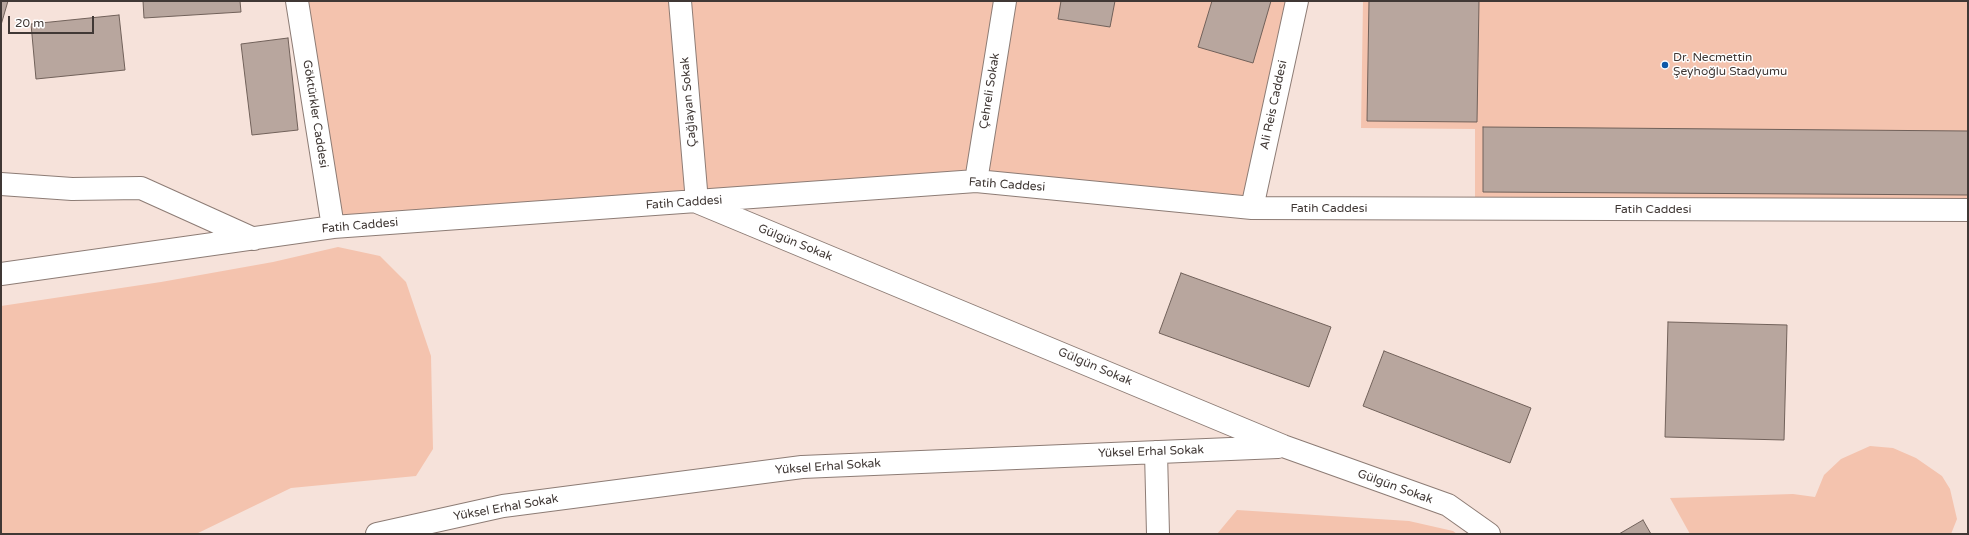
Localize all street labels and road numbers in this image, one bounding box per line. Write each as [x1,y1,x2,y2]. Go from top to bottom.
street label: Çehreli Sokak [977,52,1003,130]
street label: Çağlayan Sokak [678,56,700,148]
street label: Göktürkler Caddesi [299,59,331,169]
street label: Ali Reis Caddesi [1258,59,1290,151]
street label: Fatih Caddesi [968,175,1046,195]
street label: Fatih Caddesi [645,193,723,213]
street label: Fatih Caddesi [1291,202,1367,216]
street label: Fatih Caddesi [1615,203,1691,217]
street label: Fatih Caddesi [321,215,399,237]
street label: Gülgün Sokak [756,222,834,264]
street label: Gülgün Sokak [1056,345,1134,389]
street label: Yüksel Erhal Sokak [1098,443,1204,461]
street label: Yüksel Erhal Sokak [775,456,881,478]
street label: Gülgün Sokak [1355,467,1435,507]
street label: Yüksel Erhal Sokak [453,492,559,524]

